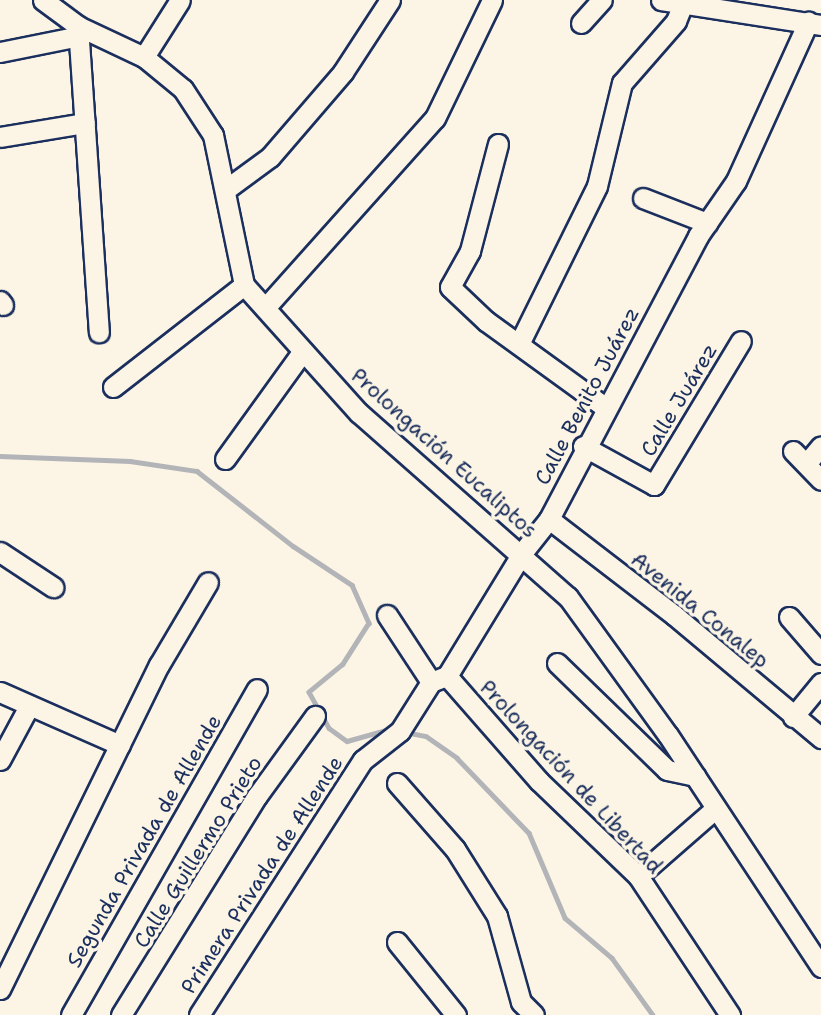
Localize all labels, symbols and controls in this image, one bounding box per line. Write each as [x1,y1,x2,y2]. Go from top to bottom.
street label: Calle Benito Juárez [529,303,645,489]
street label: Calle Juárez [635,339,723,461]
street label: Prolongación Eucaliptos [346,363,542,543]
street label: Avenida Conalep [626,547,774,673]
street label: Prolongación de Libertad [475,675,667,879]
street label: Segunda Privada de Allende [61,710,227,972]
street label: Primera Privada de Allende [176,751,348,999]
street label: Calle Guillermo Prieto [129,752,267,952]

